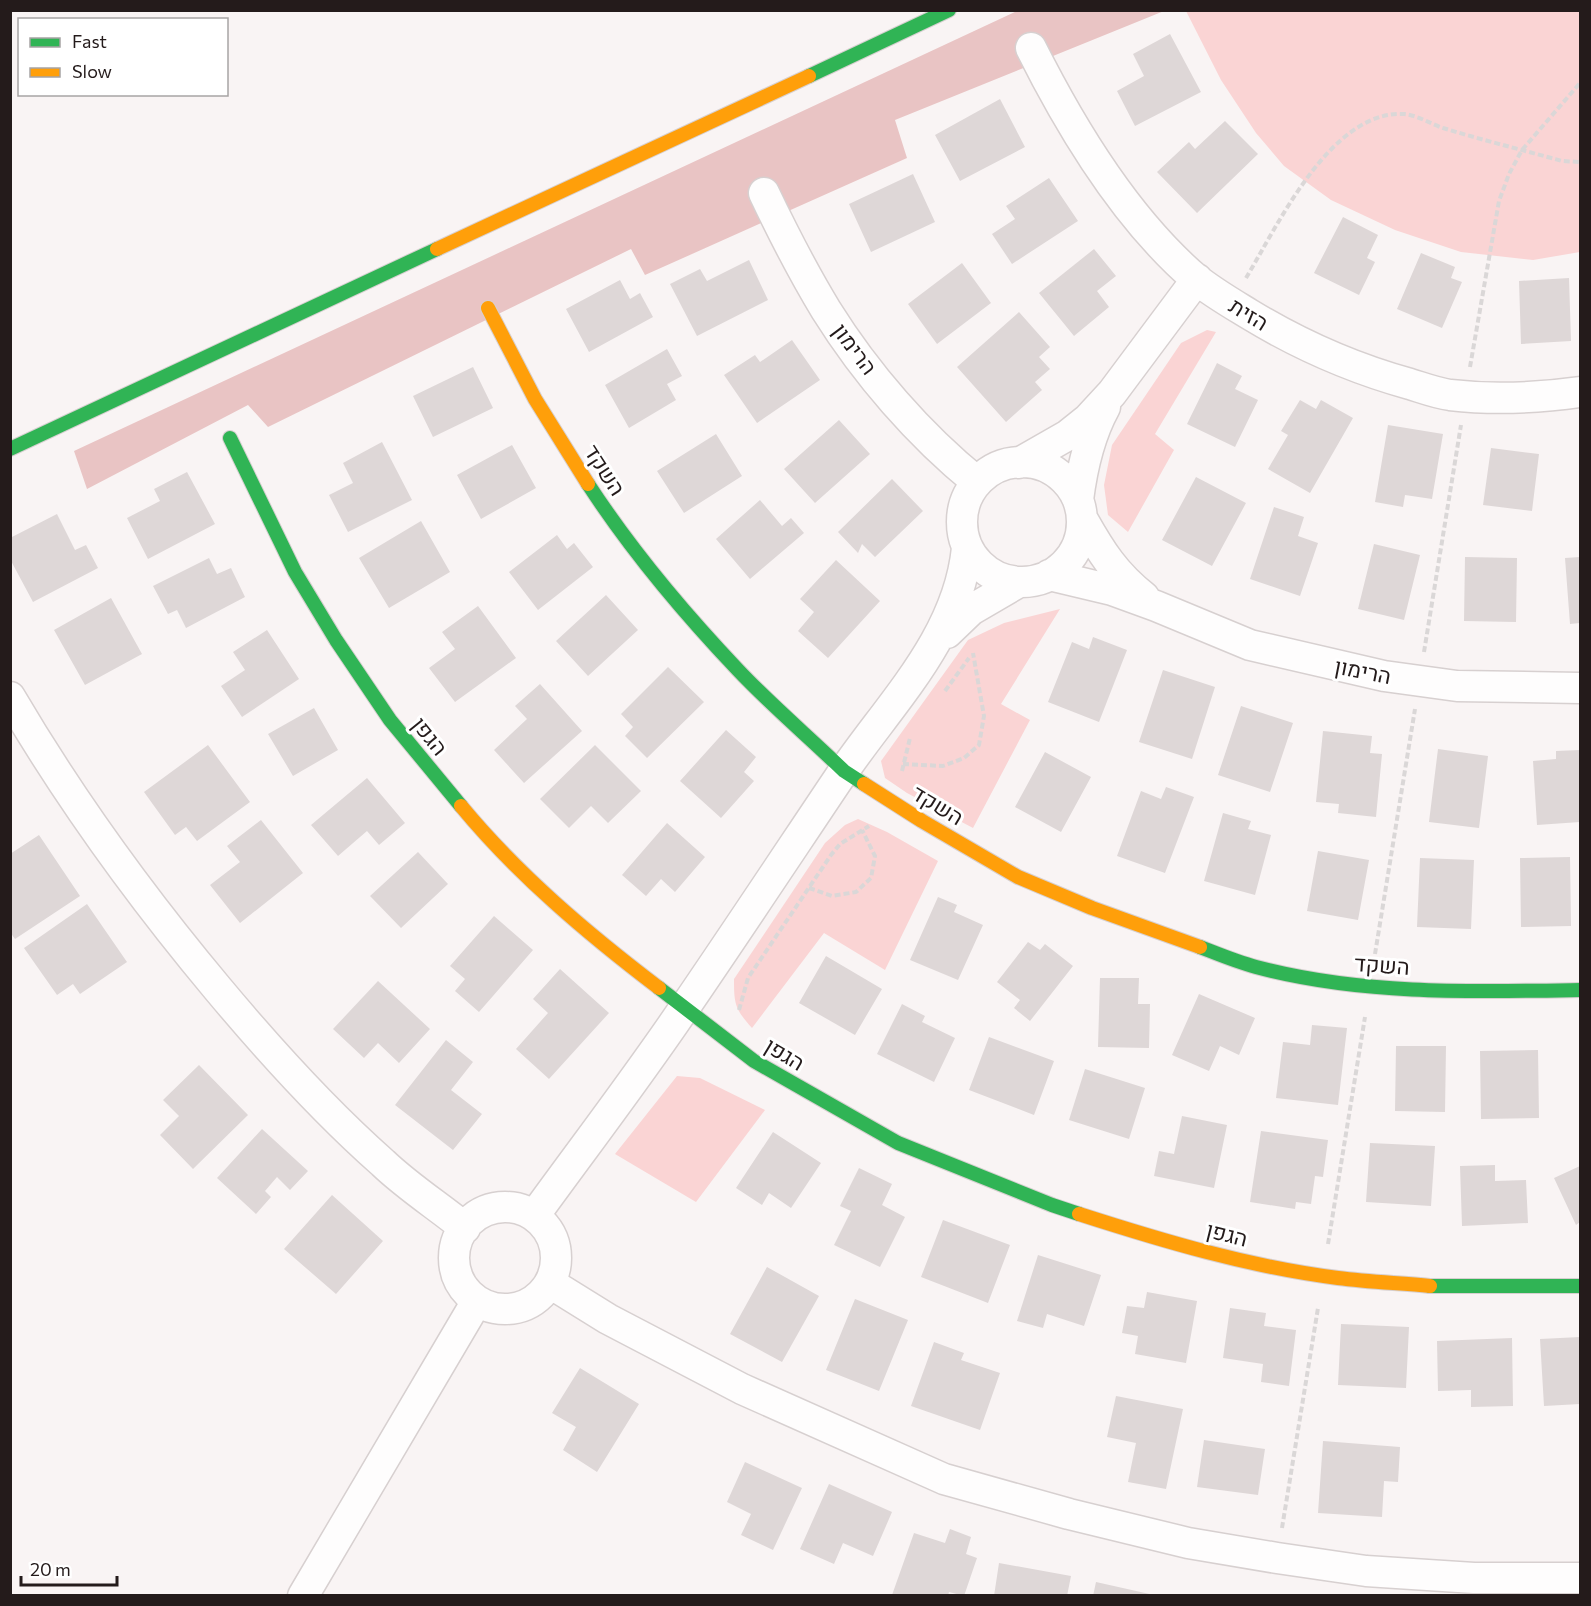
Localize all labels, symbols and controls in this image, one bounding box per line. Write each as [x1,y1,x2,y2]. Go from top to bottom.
legend [18,18,228,96]
text: Fast [72,30,107,52]
text: Slow [72,60,112,82]
street label: הזית [1225,291,1274,336]
street label: הרימון [827,318,883,380]
street label: השקד [579,439,632,500]
street label: הרימון [1332,652,1394,689]
street label: הגפן [407,711,454,760]
street label: השקד [907,779,969,830]
street label: השקד [1353,949,1411,980]
street label: הגפן [760,1031,810,1076]
street label: הגפן [1204,1215,1251,1252]
scale bar [21,1549,117,1587]
text: 20 m [30,1558,71,1580]

